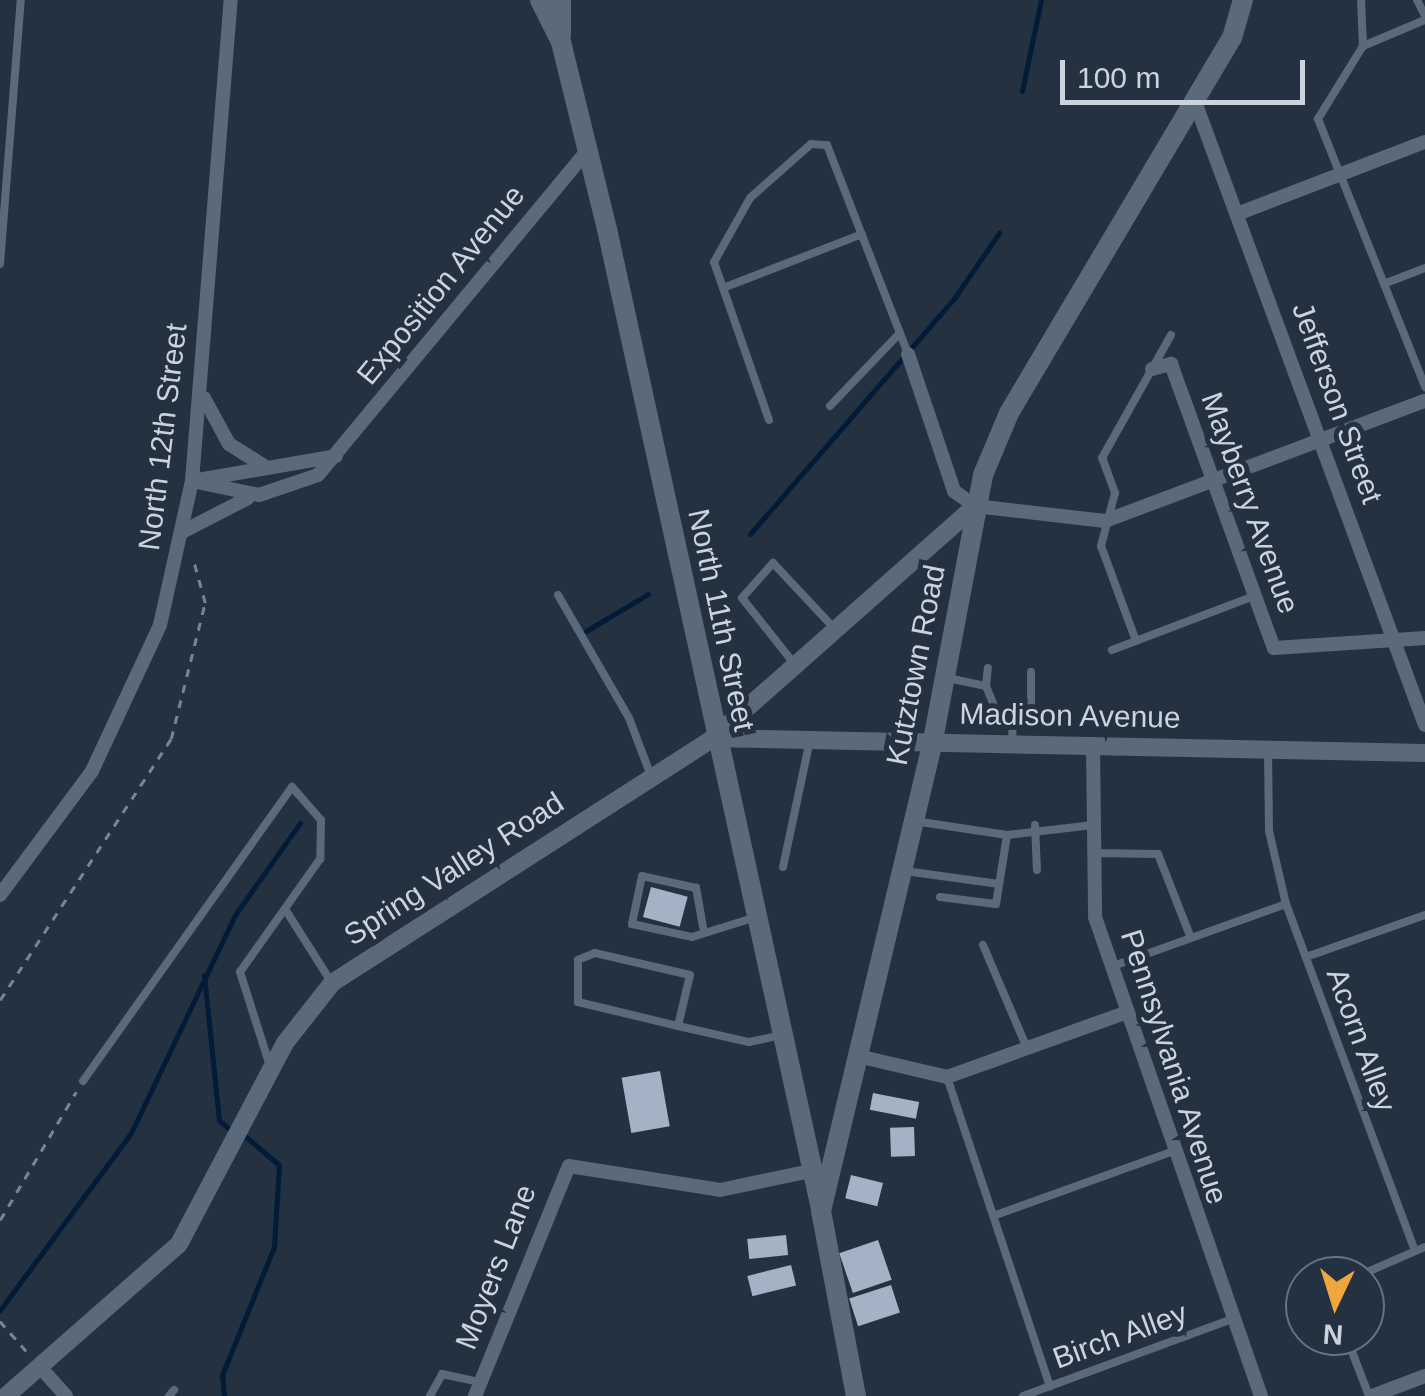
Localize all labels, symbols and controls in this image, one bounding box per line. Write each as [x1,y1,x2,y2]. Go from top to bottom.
scale bar [1065,40,1310,102]
text: 100 m [1077,61,1160,94]
street label: Exposition Avenue [349,177,533,393]
street label: Jefferson Street [1284,298,1390,508]
street label: North 12th Street [131,321,195,553]
street label: Mayberry Avenue [1193,387,1307,619]
street label: North 11th Street [680,506,762,734]
street label: Kutztown Road [879,562,953,768]
street label: Madison Avenue [958,696,1182,736]
street label: Spring Valley Road [337,785,571,953]
street label: Pennsylvania Avenue [1112,924,1236,1210]
street label: Acorn Alley [1318,963,1404,1117]
street label: Moyers Lane [448,1180,544,1354]
north arrow [1285,1256,1385,1356]
street label: Birch Alley [1047,1295,1193,1377]
text: N [1322,1318,1344,1351]

